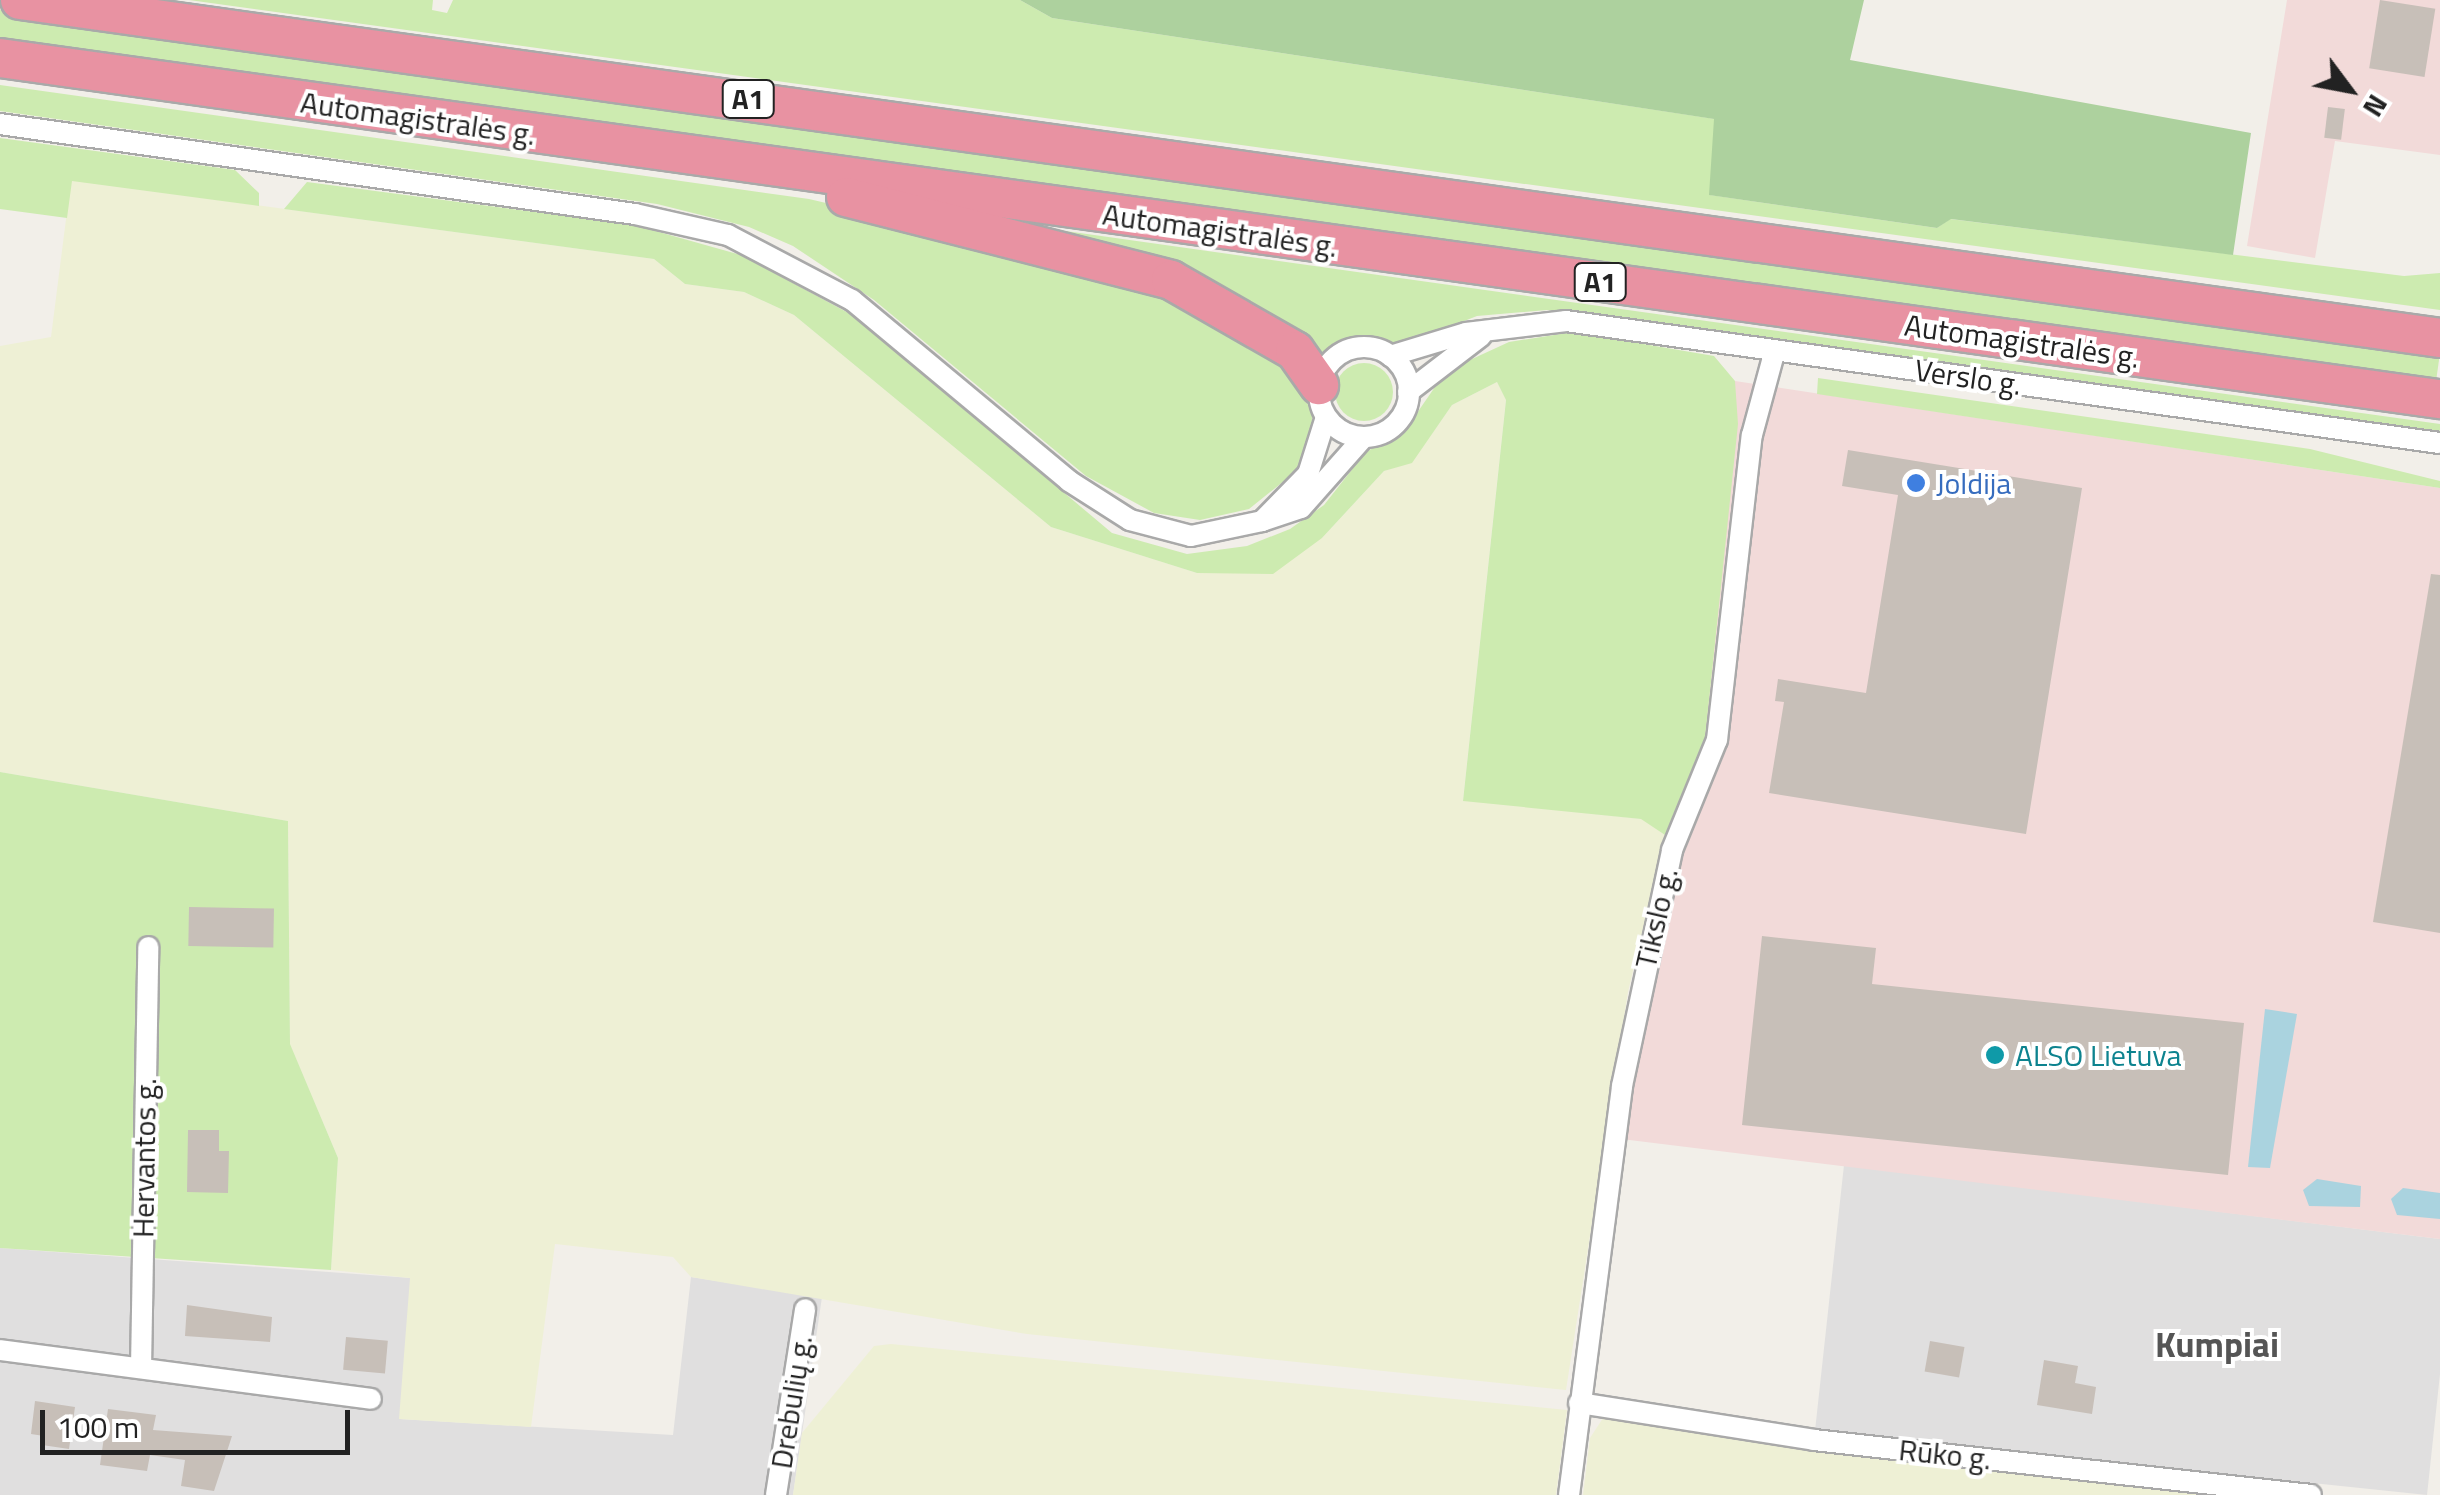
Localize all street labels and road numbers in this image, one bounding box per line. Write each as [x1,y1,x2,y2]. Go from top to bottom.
road number: A1 [720,76,776,122]
street label: Automagistralės g. [298,84,538,152]
street label: Automagistralės g. [1100,196,1340,264]
road number: A1 [1572,259,1628,305]
street label: Automagistralės g. [1902,307,2142,375]
street label: Verslo g. [1912,352,2024,402]
street label: Tikslo g. [1627,864,1685,972]
street label: Hervantos g. [125,1078,163,1238]
street label: Drebulių g. [763,1333,819,1471]
street label: Rūko g. [1897,1431,1993,1477]

